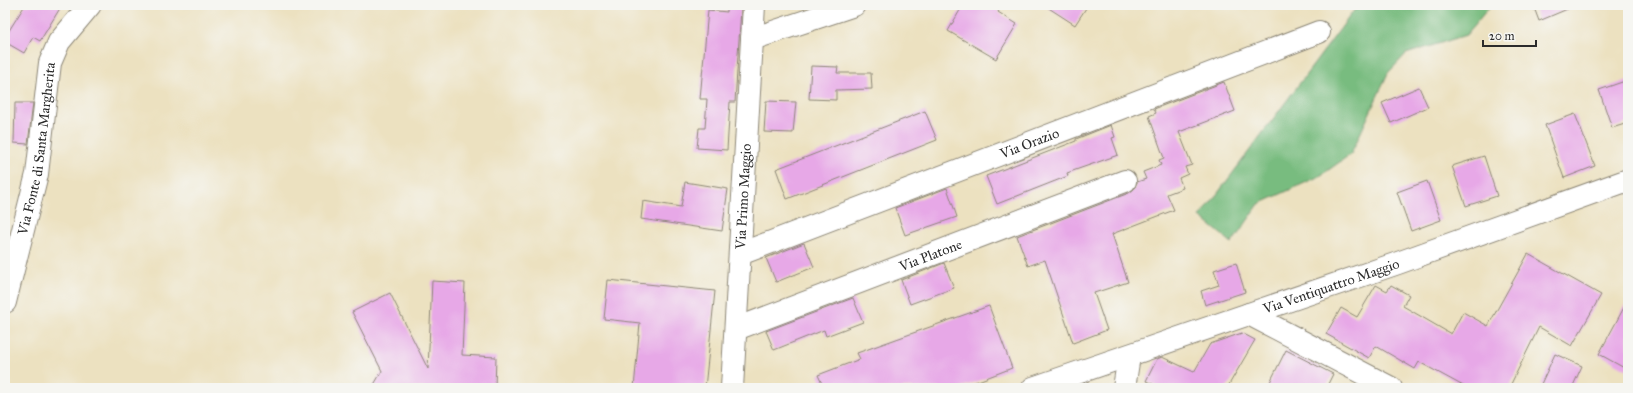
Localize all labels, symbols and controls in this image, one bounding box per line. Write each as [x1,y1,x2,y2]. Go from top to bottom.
scale bar [1483,22,1536,48]
text: 20 m [1489,29,1515,43]
street label: Via Fonte di Santa Margherita [13,61,59,238]
street label: Via Orazio [997,124,1061,162]
street label: Via Primo Maggio [731,143,755,251]
street label: Via Platone [896,235,964,275]
street label: Via Ventiquattro Maggio [1260,255,1401,318]

